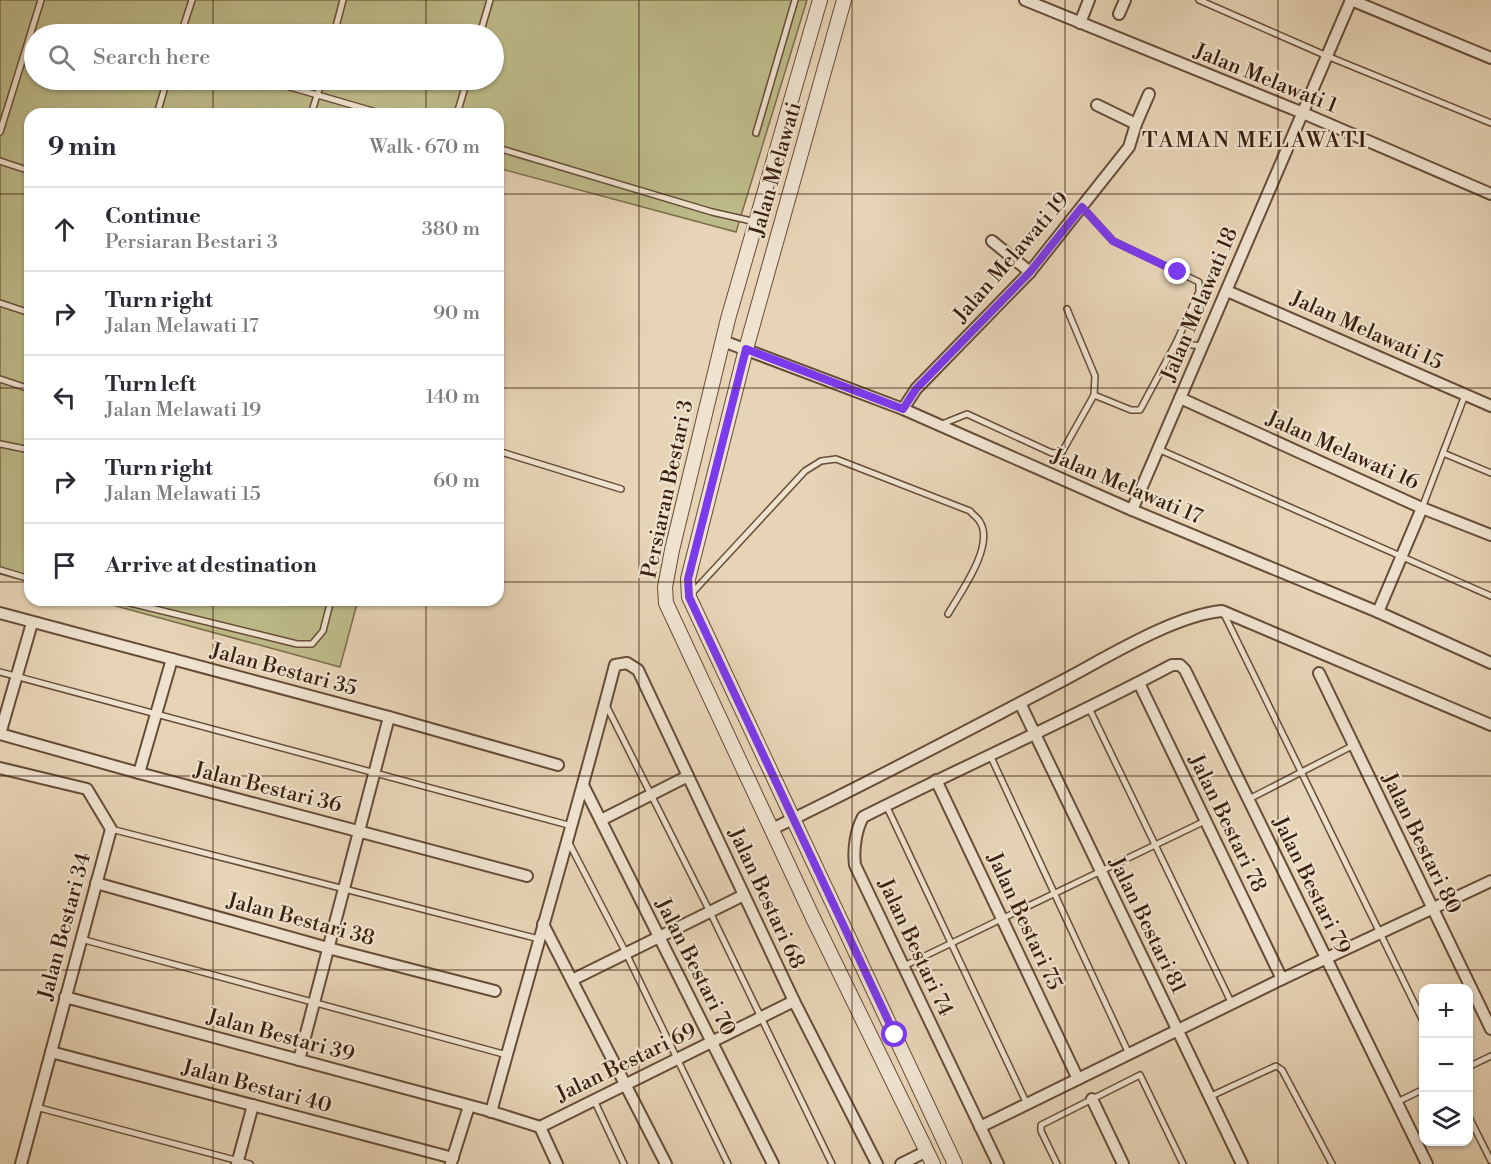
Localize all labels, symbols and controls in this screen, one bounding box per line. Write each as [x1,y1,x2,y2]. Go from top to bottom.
search box [24,24,504,90]
street label: Jalan Melawati 1 [1189,38,1341,119]
icon: search [45,41,78,74]
text: Search here [93,44,210,71]
street label: Jalan Melawati [744,99,808,240]
district label: TAMAN MELAWATI [1142,127,1368,154]
text: 9 min [48,131,116,163]
text: Walk · 670 m [370,135,480,160]
street label: Jalan Melawati 19 [947,187,1075,329]
text: Continue [105,203,201,230]
icon: ahead [48,213,81,246]
text: 380 m [422,217,480,242]
street label: Jalan Melawati 18 [1155,224,1244,386]
text: Persiaran Bestari 3 [105,230,278,255]
route end [1164,258,1190,284]
street label: Jalan Melawati 15 [1286,285,1447,376]
text: Turn right [105,287,213,314]
icon: right [48,297,81,330]
text: 90 m [433,301,480,326]
text: Jalan Melawati 17 [105,314,259,339]
text: Turn left [105,371,196,398]
icon: left [48,381,81,414]
text: 140 m [425,385,480,410]
text: Jalan Melawati 19 [105,398,261,423]
street label: Persiaran Bestari 3 [636,398,700,581]
street label: Jalan Melawati 16 [1261,405,1423,496]
street label: Jalan Melawati 17 [1046,443,1206,531]
text: Turn right [105,455,213,482]
icon: right [48,465,81,498]
text: 60 m [433,469,480,494]
text: Jalan Melawati 15 [105,482,261,507]
icon: arrive [48,549,81,582]
text: Arrive at destination [105,552,317,579]
street label: Jalan Bestari 35 [207,638,360,702]
street label: Jalan Bestari 78 [1182,749,1272,897]
street label: Jalan Bestari 36 [190,757,345,819]
street label: Jalan Bestari 80 [1375,768,1467,918]
street label: Jalan Bestari 79 [1266,811,1356,959]
street label: Jalan Bestari 68 [722,823,810,973]
street label: Jalan Bestari 75 [980,848,1067,994]
street label: Jalan Bestari 34 [33,850,97,1004]
street label: Jalan Bestari 81 [1102,852,1191,998]
street label: Jalan Bestari 74 [871,874,958,1020]
street label: Jalan Bestari 38 [223,888,377,952]
street label: Jalan Bestari 70 [649,893,741,1041]
map controls [1419,984,1473,1146]
button: + [1419,984,1473,1038]
street label: Jalan Bestari 39 [203,1004,357,1068]
street label: Jalan Bestari 69 [551,1018,701,1108]
route start [881,1021,907,1047]
button: − [1419,1038,1473,1092]
street label: Jalan Bestari 40 [178,1054,334,1119]
button: layers [1419,1092,1473,1146]

